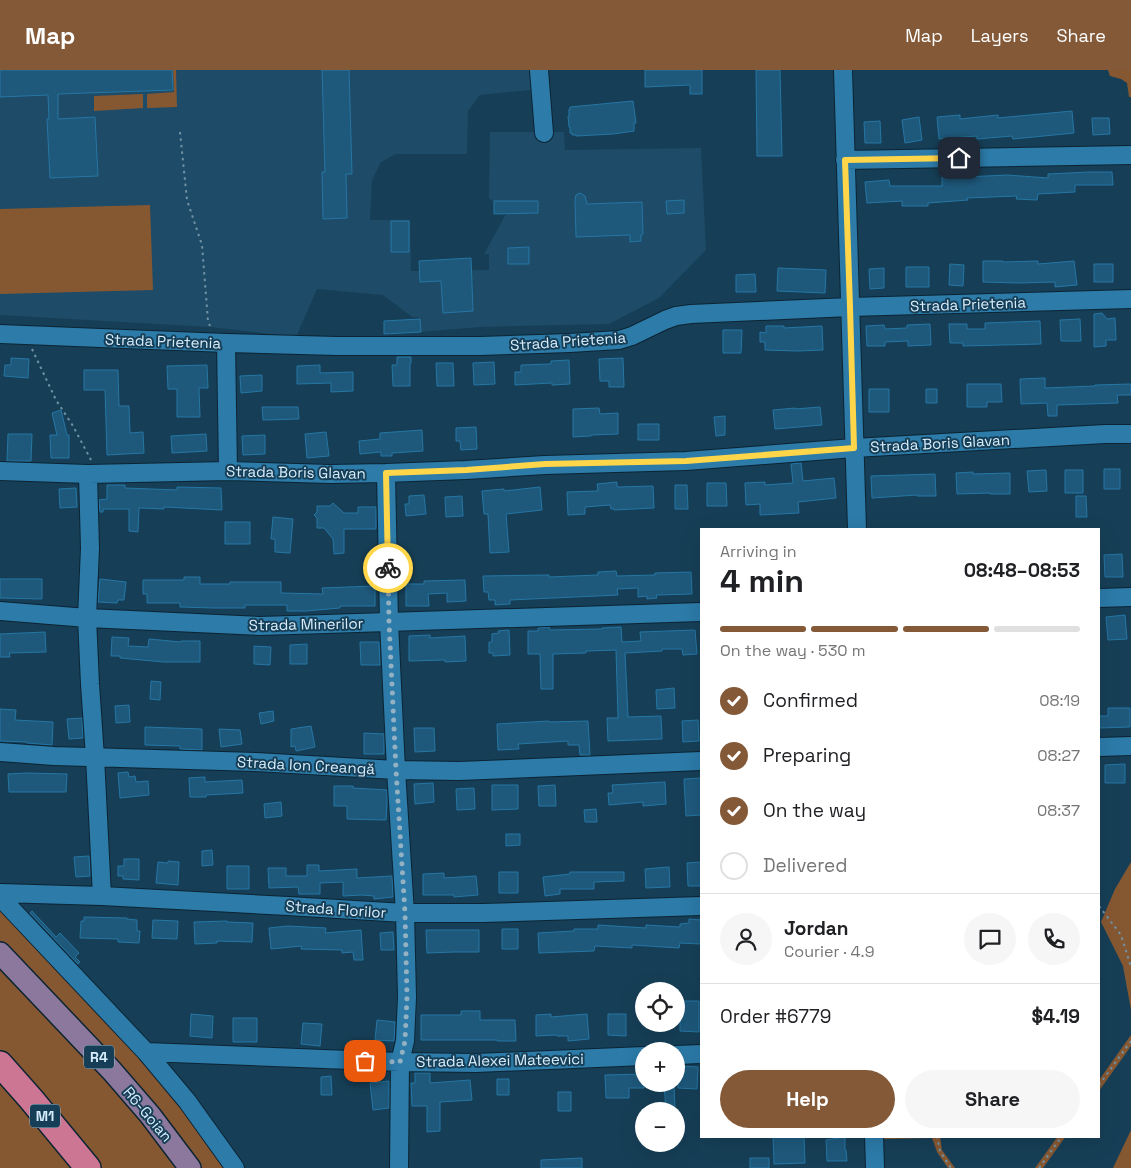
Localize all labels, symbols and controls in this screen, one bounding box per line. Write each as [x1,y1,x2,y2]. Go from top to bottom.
text: Map [25,20,75,51]
text: Map [905,24,943,47]
text: Layers [971,24,1028,47]
text: Share [1056,24,1106,47]
pin [938,137,980,179]
icon: home [945,144,973,172]
street label: Strada Prietenia [910,292,1027,316]
street label: Strada Prietenia [509,327,627,355]
street label: Strada Prietenia [105,329,222,353]
street label: Strada Boris Glavan [870,430,1010,456]
street label: Strada Boris Glavan [226,461,366,483]
text: Arriving in [720,541,797,562]
courier [363,543,413,593]
icon: bike [374,554,402,582]
text: 08:48–08:53 [964,558,1080,583]
text: 4 min [720,561,804,601]
street label: Strada Minerilor [248,613,364,634]
text: On the way · 530 m [720,640,865,661]
icon: check [720,687,748,715]
text: Confirmed [763,688,858,713]
text: 08:19 [1039,690,1080,711]
icon: check [720,742,748,770]
text: Preparing [763,743,851,768]
text: 08:27 [1037,745,1080,766]
street label: Strada Ion Creangă [237,752,376,778]
icon: check [720,797,748,825]
text: On the way [763,798,866,823]
text: 08:37 [1037,800,1080,821]
text: Delivered [763,853,848,878]
street label: Strada Florilor [285,896,387,922]
button: person [720,913,772,965]
button: chat [964,913,1016,965]
button: phone [1028,913,1080,965]
text: Jordan [784,916,849,941]
text: Courier · 4.9 [784,941,874,962]
map controls [635,982,685,1152]
button: locate [635,982,685,1032]
text: Order #6779 [720,1004,831,1029]
text: $4.19 [1031,1004,1080,1029]
pin [344,1040,386,1082]
button: + [635,1042,685,1092]
road number: R4 [84,1046,114,1069]
icon: bag [351,1047,379,1075]
street label: Strada Alexei Mateevici [416,1049,584,1071]
button: Help [720,1070,895,1128]
button: Share [905,1070,1080,1128]
street label: R6-Goian [119,1083,177,1145]
button: − [635,1102,685,1152]
road number: M1 [30,1104,60,1128]

